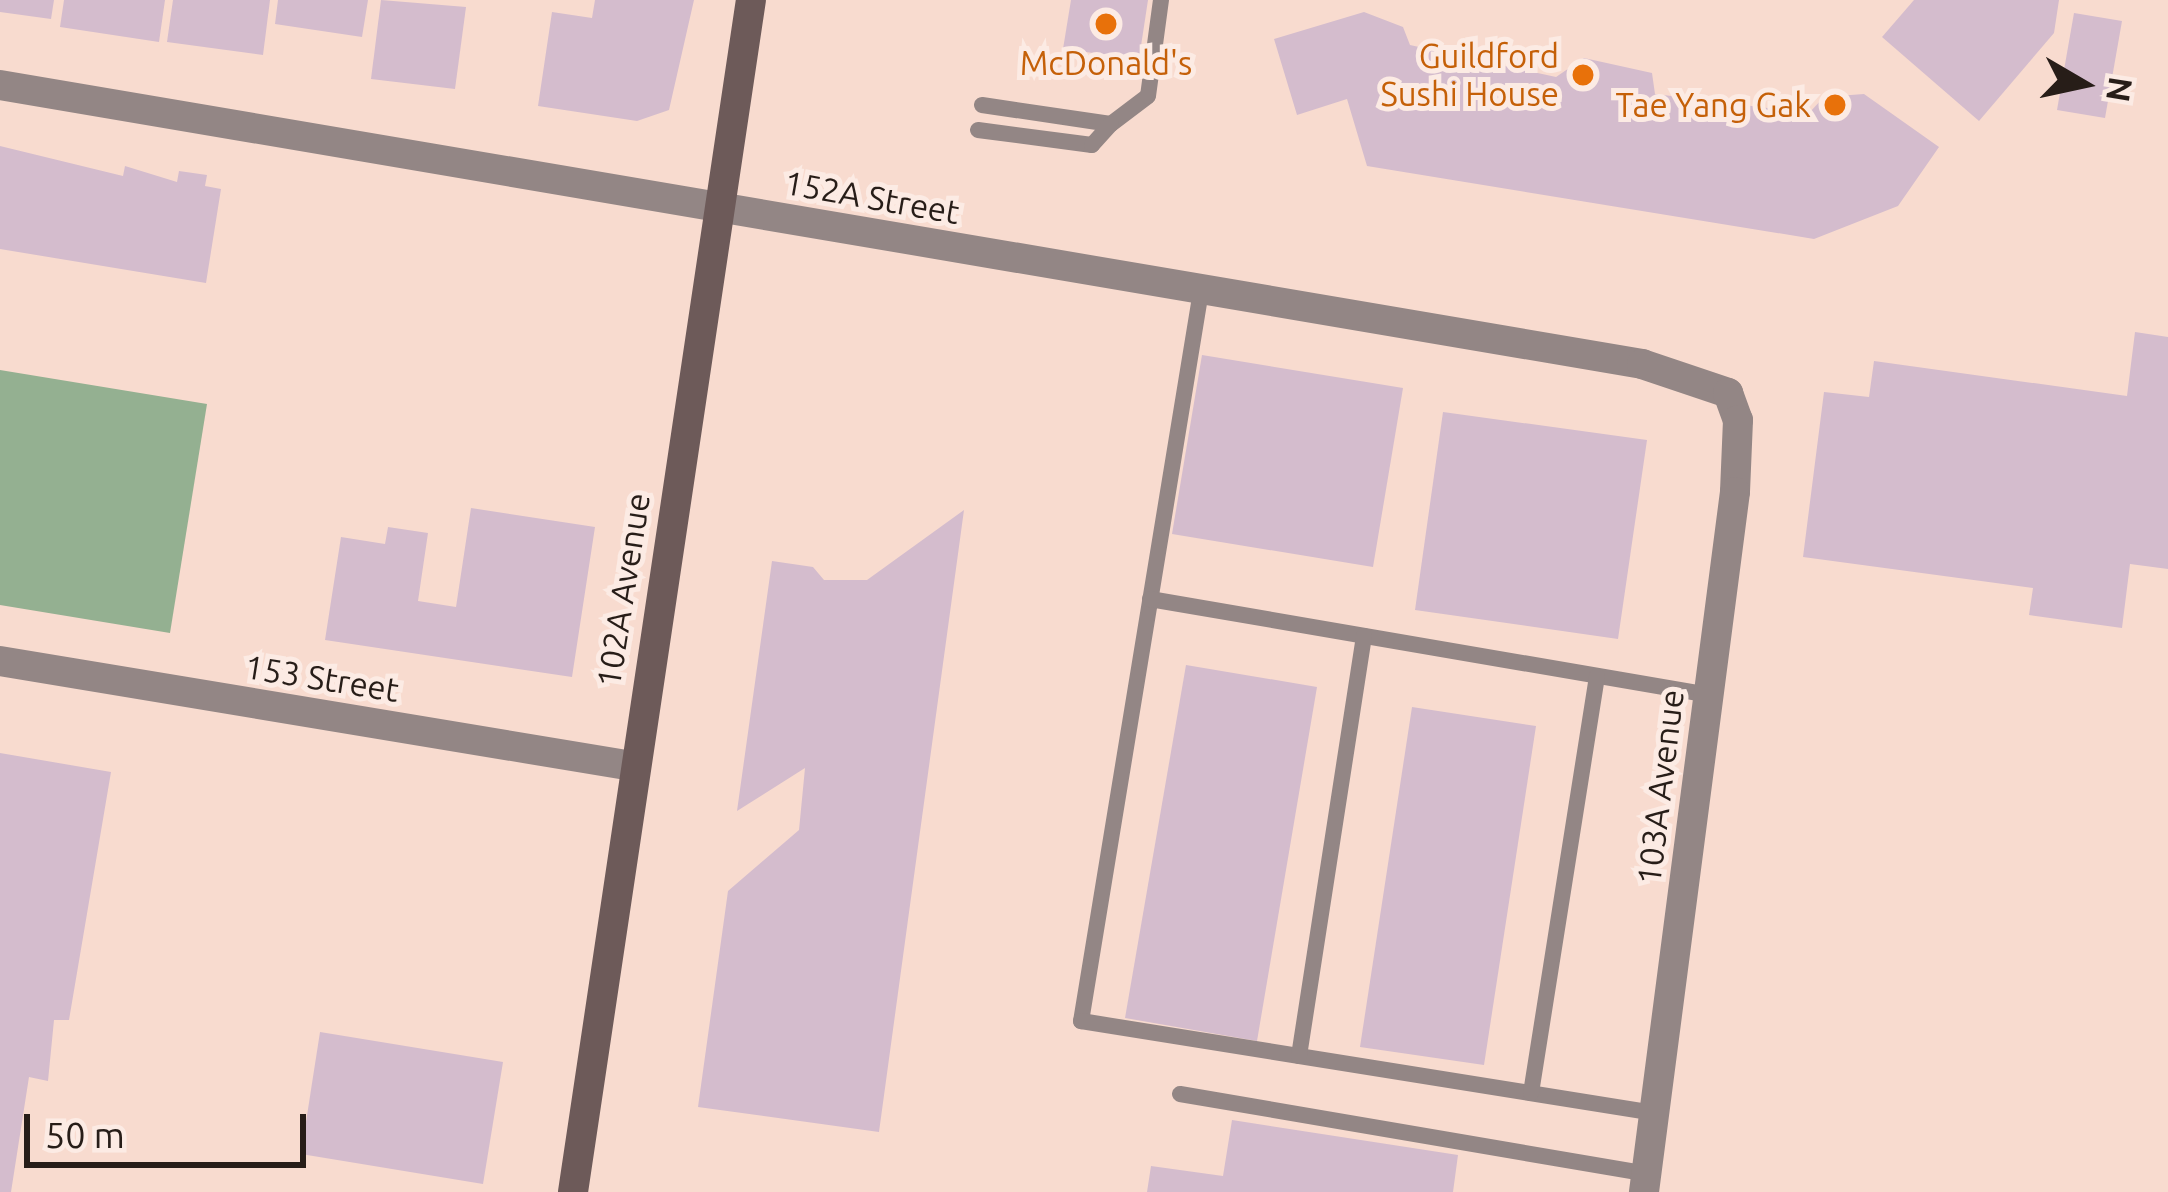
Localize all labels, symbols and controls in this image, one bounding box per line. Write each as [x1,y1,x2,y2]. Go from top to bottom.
marker: McDonald's [1093,11,1119,37]
north arrow [2024,24,2144,144]
place label: Guildford Sushi House [1380,36,1559,114]
place label: McDonald's [1020,43,1192,83]
marker: Guildford Sushi House [1570,62,1596,88]
text: N [2100,75,2140,105]
place label: Tae Yang Gak [1615,85,1811,125]
marker: Tae Yang Gak [1822,92,1848,118]
street label: 152A Street [781,162,963,232]
street label: 102A Avenue [588,490,658,690]
street label: 153 Street [242,646,402,710]
street label: 103A Avenue [1628,687,1692,887]
scale bar [30,1090,312,1164]
text: 50 m [45,1114,125,1155]

